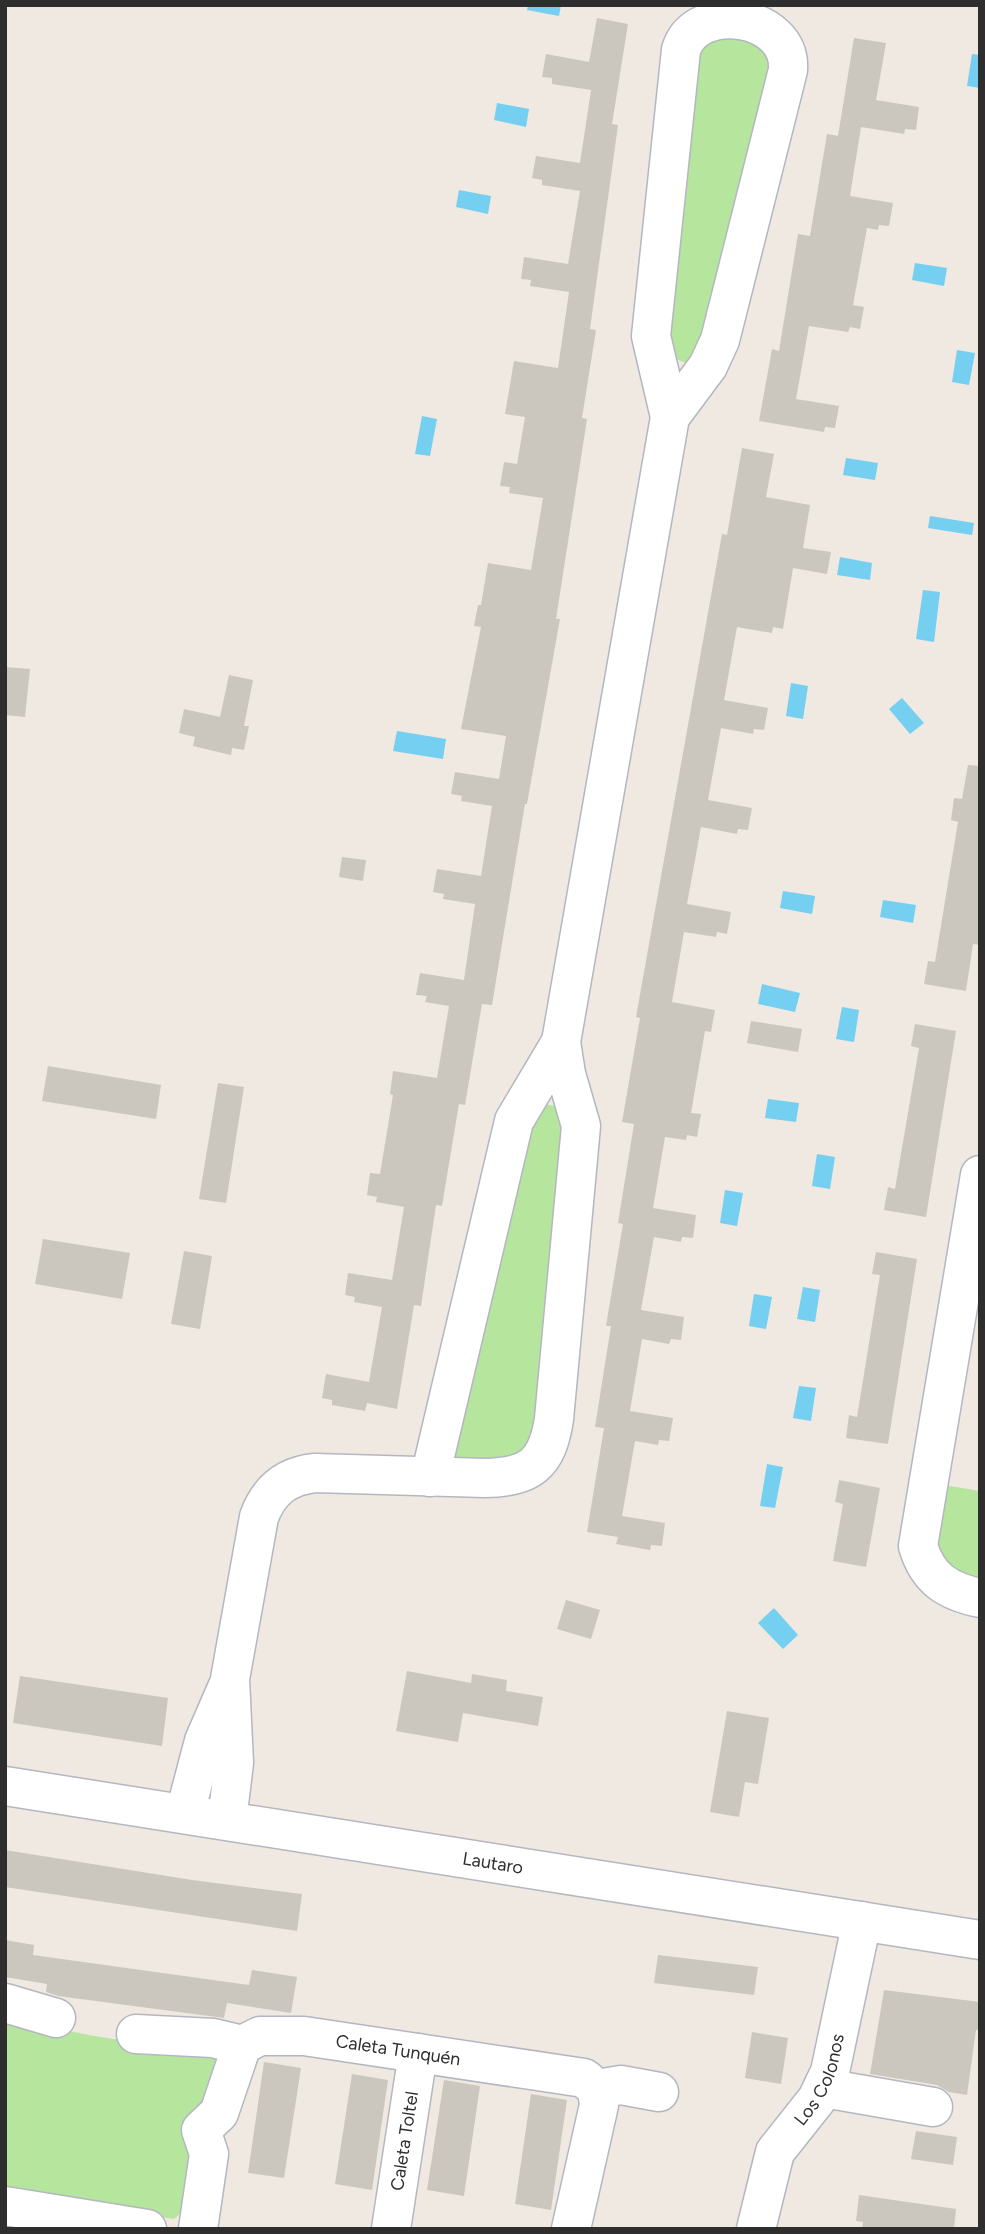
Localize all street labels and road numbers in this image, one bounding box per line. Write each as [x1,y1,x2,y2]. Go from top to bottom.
street label: Lautaro [461,1847,525,1879]
street label: Caleta Tunquén [334,2030,462,2070]
street label: Los Colonos [789,2032,849,2130]
street label: Caleta Toltel [386,2090,423,2192]

